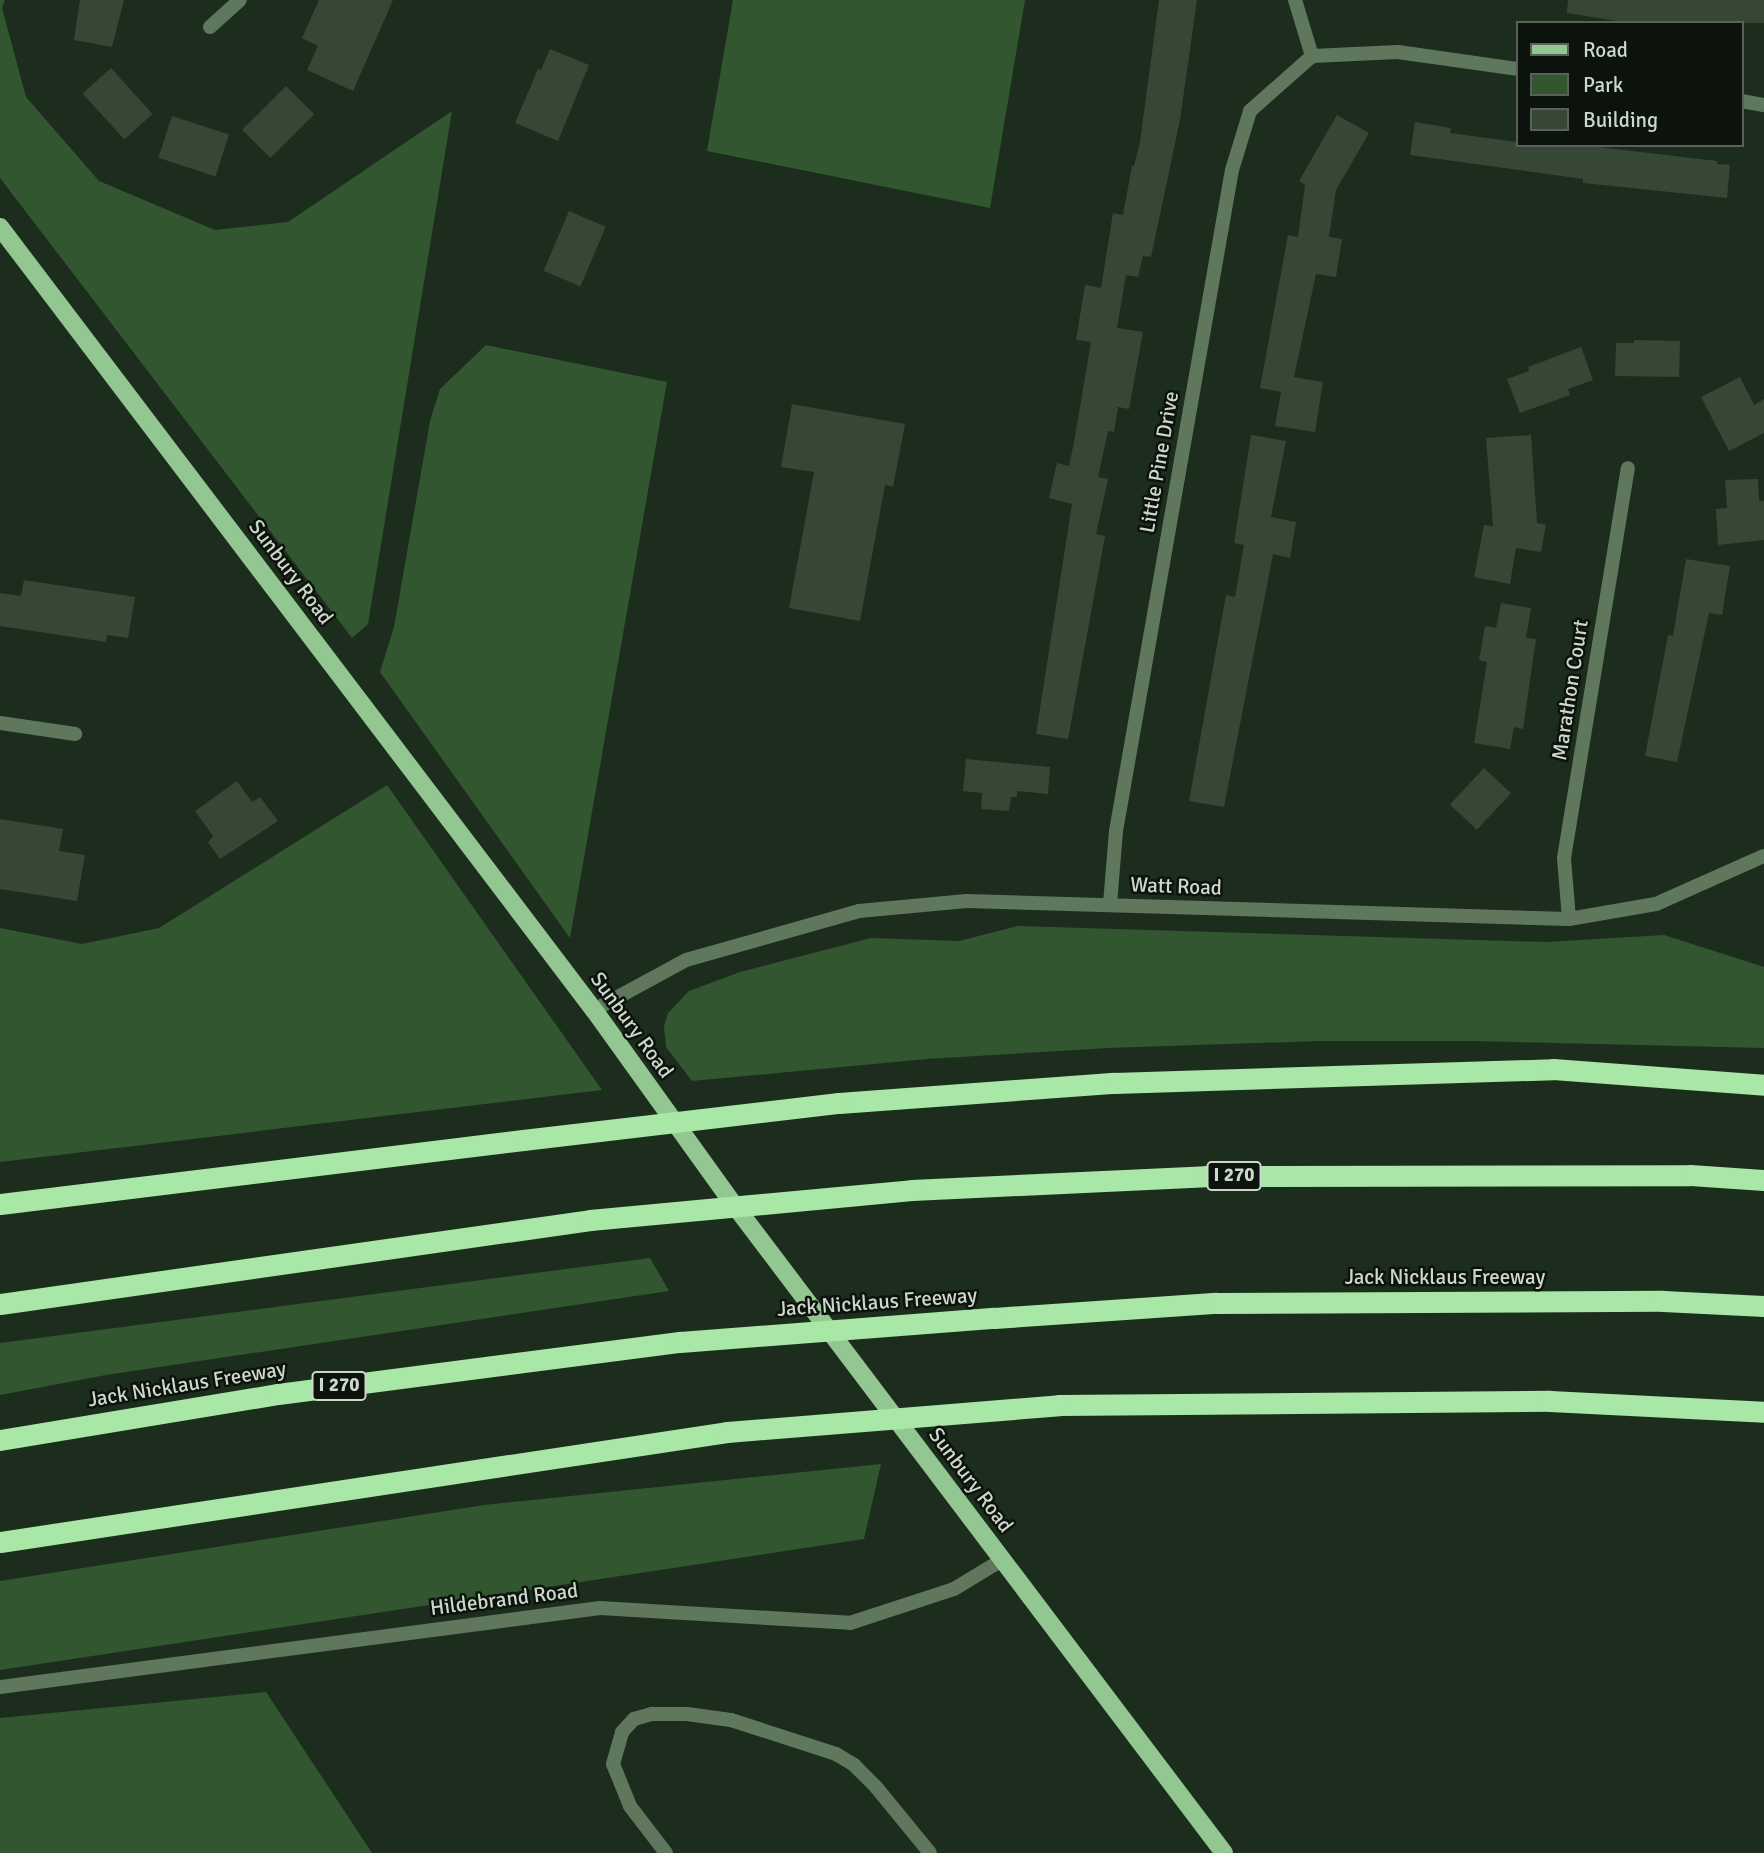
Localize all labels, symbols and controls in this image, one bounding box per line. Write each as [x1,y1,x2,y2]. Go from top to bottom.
legend [1516,21,1743,147]
text: Road [1583,37,1628,63]
text: Park [1583,72,1623,98]
text: Building [1583,107,1658,133]
street label: Little Pine Drive [1134,389,1184,535]
street label: Sunbury Road [243,515,339,629]
street label: Marathon Court [1546,618,1594,762]
street label: Watt Road [1130,872,1222,900]
street label: Sunbury Road [585,967,679,1083]
road number: I 270 [1206,1160,1262,1192]
street label: Jack Nicklaus Freeway [1345,1264,1545,1290]
street label: Jack Nicklaus Freeway [776,1282,978,1322]
street label: Jack Nicklaus Freeway [86,1356,288,1412]
road number: I 270 [311,1370,367,1402]
street label: Sunbury Road [923,1423,1019,1537]
street label: Hildebrand Road [429,1577,579,1621]

